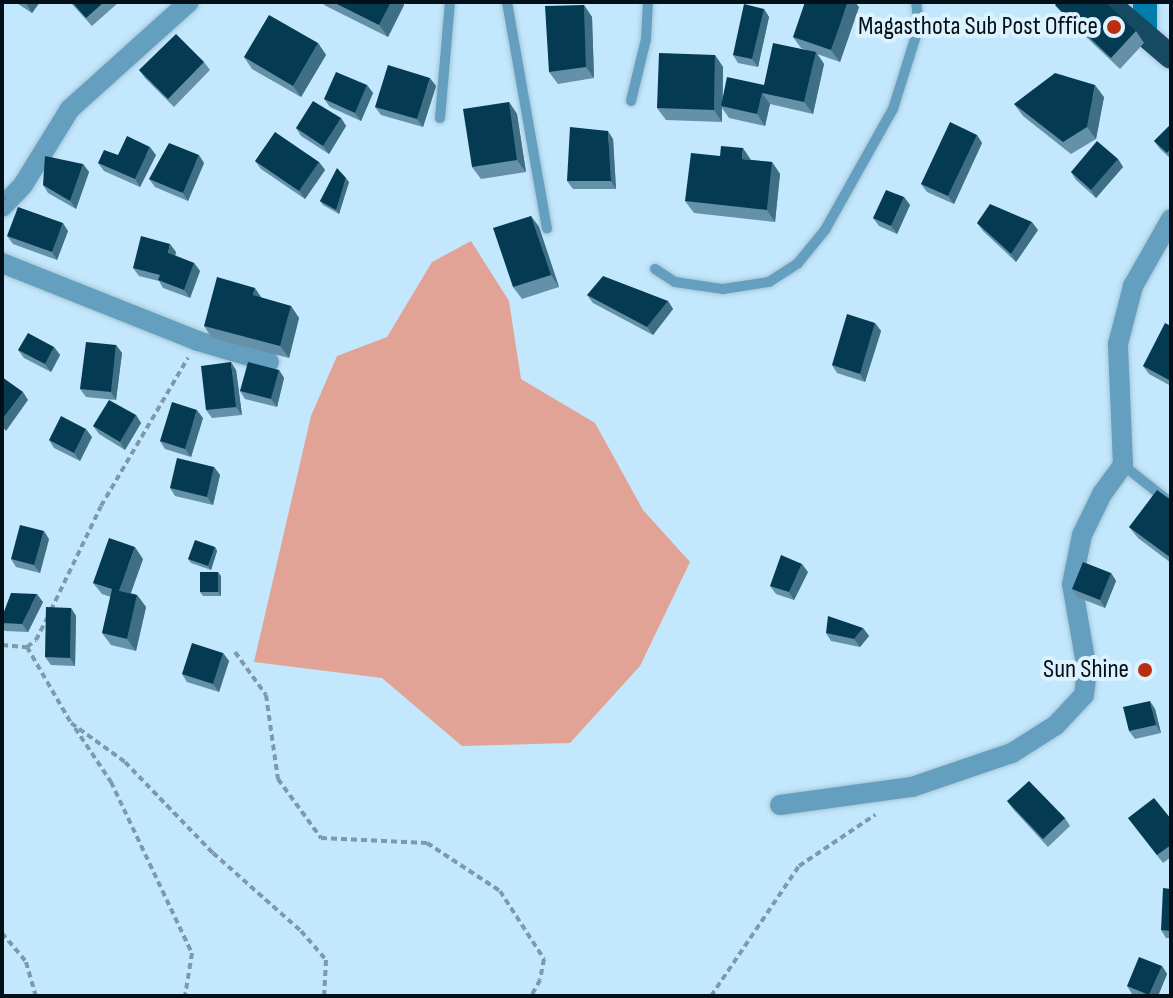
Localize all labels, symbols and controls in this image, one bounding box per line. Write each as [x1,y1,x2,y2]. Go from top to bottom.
place label: Magasthota Sub Post Office [858,11,1098,43]
marker: Magasthota Sub Post Office [1105,18,1123,36]
place label: Sun Shine [1043,654,1129,686]
marker: Sun Shine [1136,661,1154,679]

